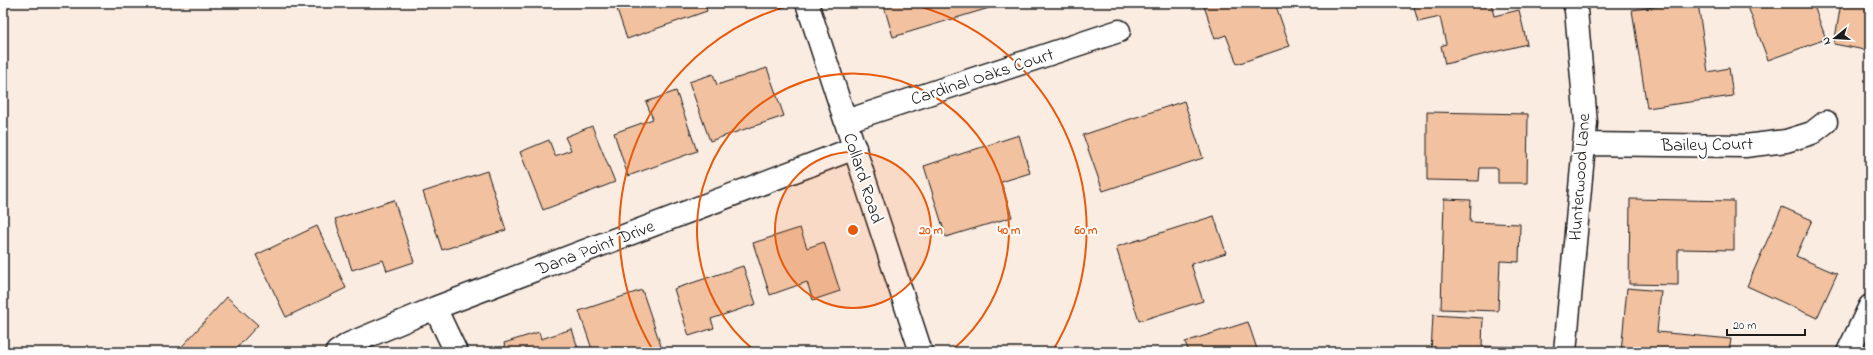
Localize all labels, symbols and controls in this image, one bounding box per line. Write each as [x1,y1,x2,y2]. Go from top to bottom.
north arrow [1815,18,1855,58]
text: N [1818,35,1835,47]
street label: Cardinal Oaks Court [908,43,1057,113]
street label: Hunterwood Lane [1564,112,1598,242]
street label: Collard Road [835,130,889,227]
street label: Bailey Court [1660,132,1753,160]
street label: Dana Point Drive [532,214,660,284]
text: 20 m [918,222,943,240]
text: 40 m [997,222,1021,240]
text: 60 m [1074,222,1098,240]
centre of rings [846,223,860,237]
scale bar [1727,311,1805,337]
text: 20 m [1733,317,1756,335]

